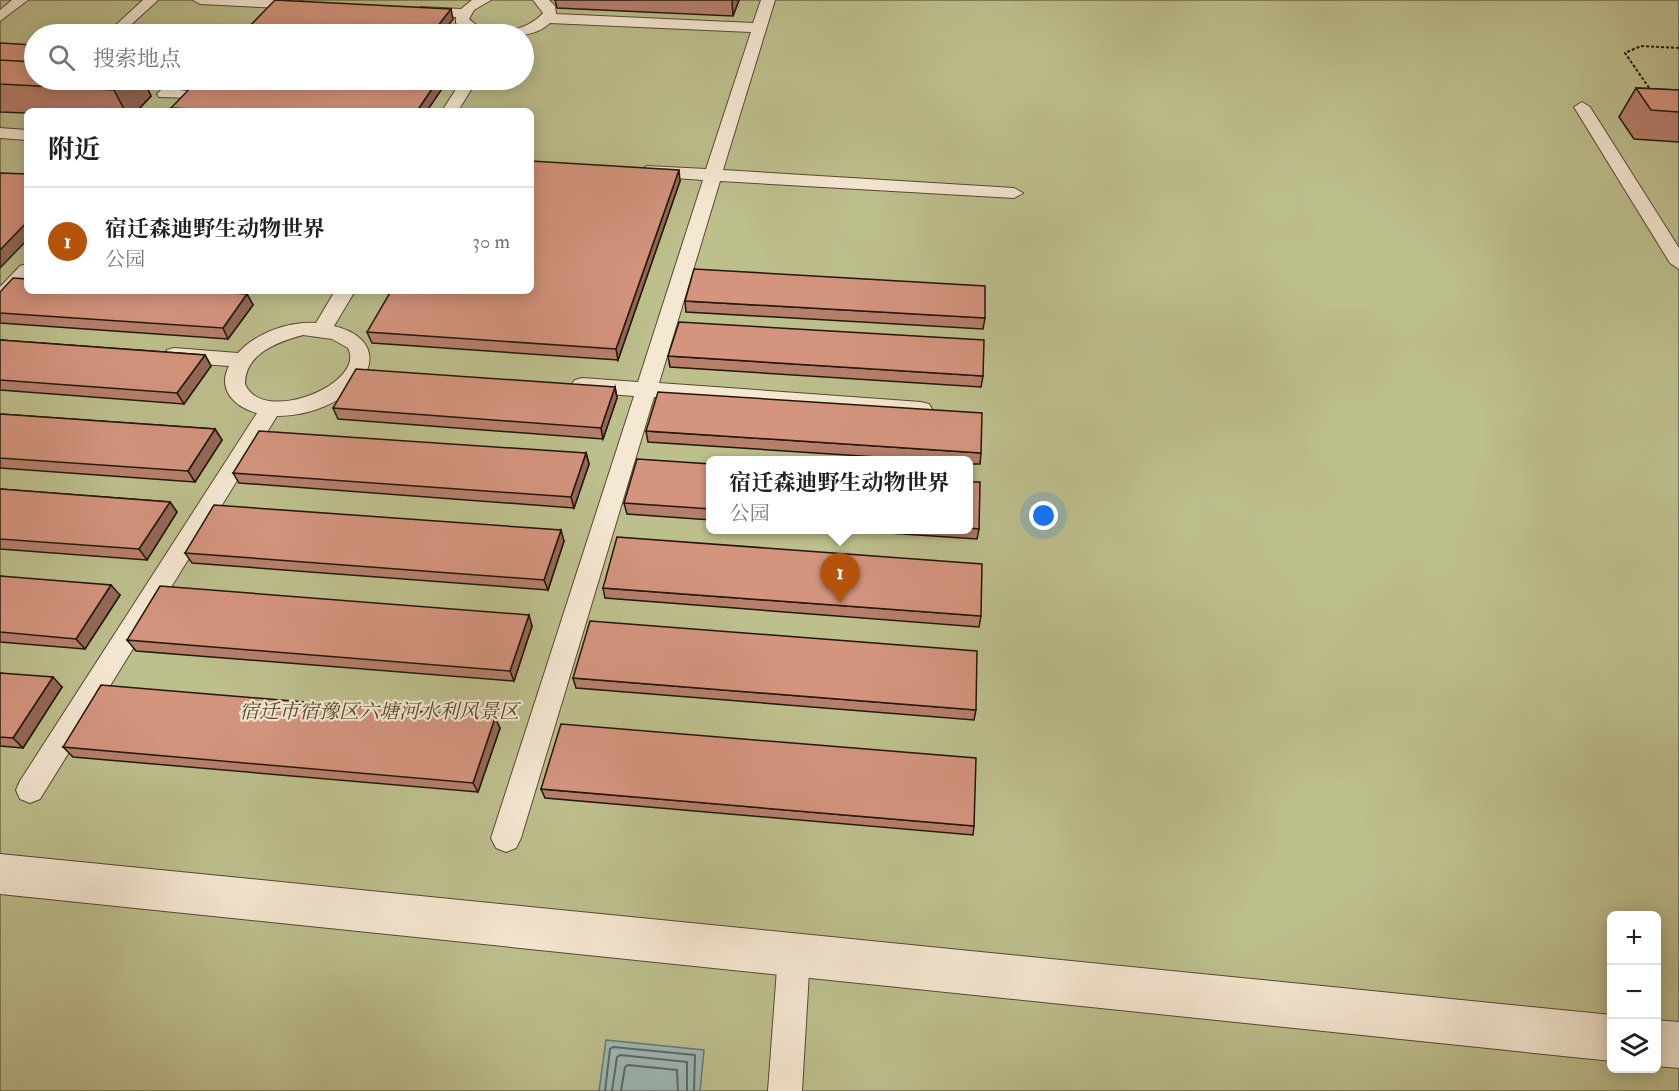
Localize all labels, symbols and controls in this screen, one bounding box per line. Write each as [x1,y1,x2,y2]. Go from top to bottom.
search box [24,24,534,90]
icon: search [45,41,78,74]
text: 搜索地点 [93,45,181,73]
text: 附近 [48,134,100,166]
text: 宿迁森迪野生动物世界 [105,215,325,243]
text: 1 [64,229,71,254]
text: 30 m [472,229,510,254]
text: 公园 [105,247,145,272]
popup [706,456,973,534]
text: 宿迁森迪野生动物世界 [729,469,950,497]
text: 公园 [729,501,769,526]
your location [1029,501,1058,530]
pin: 1 [820,554,860,603]
park label: 宿迁市宿豫区六塘河水利风景区 [239,699,522,724]
map controls [1607,911,1661,1073]
button: + [1607,911,1661,965]
button: − [1607,965,1661,1019]
button: layers [1607,1019,1661,1073]

